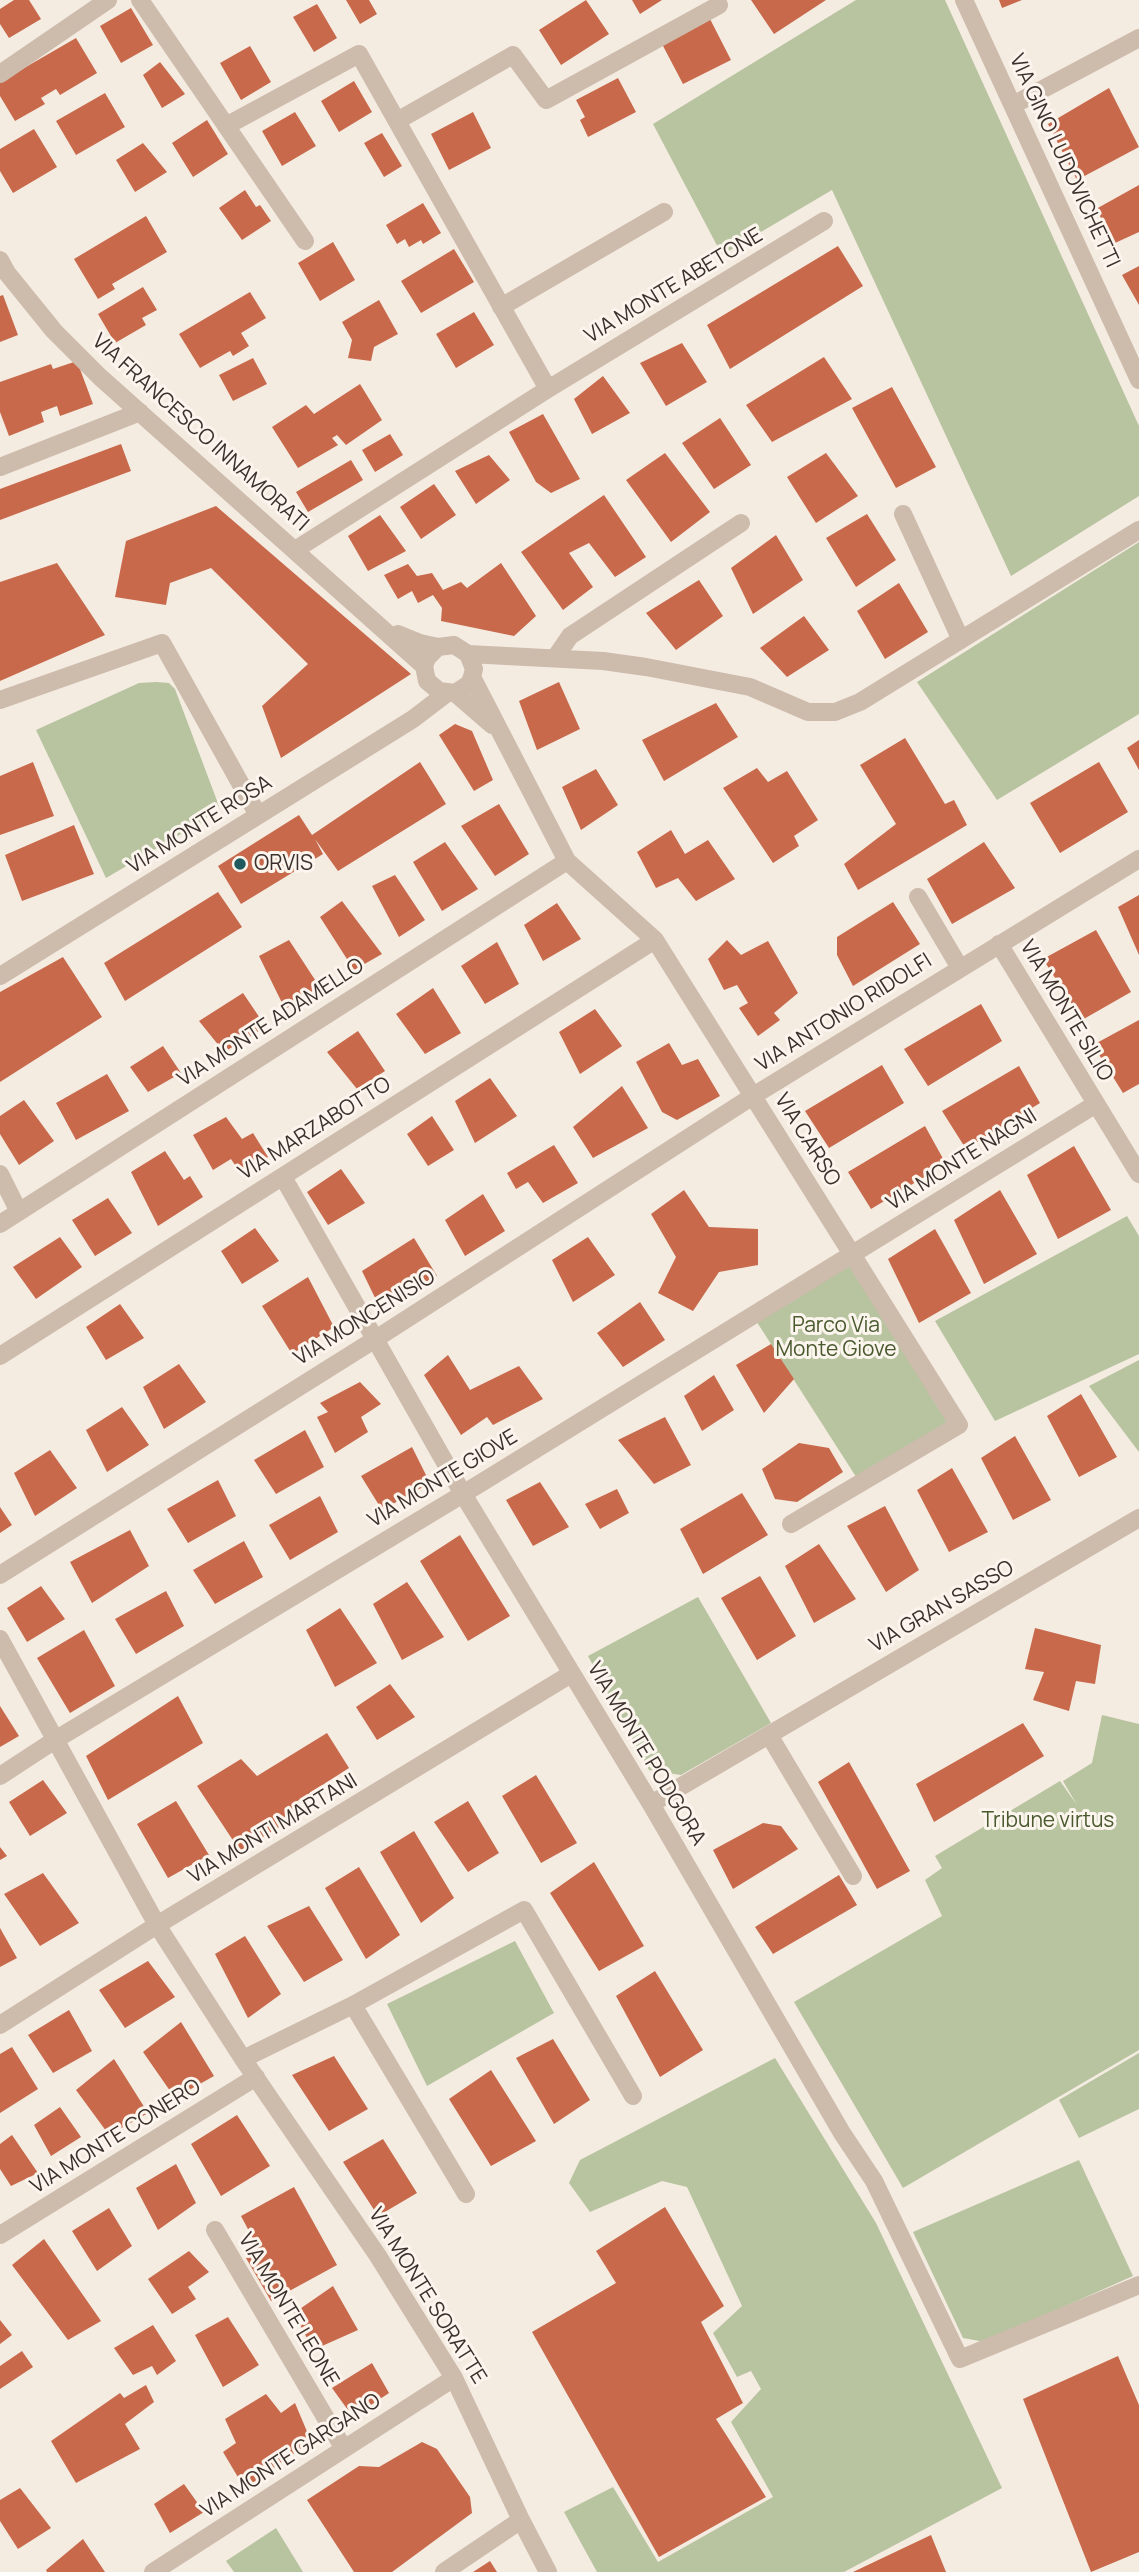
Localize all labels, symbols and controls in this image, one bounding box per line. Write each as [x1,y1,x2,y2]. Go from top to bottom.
street label: VIA GINO LUDOVICHETTI [1003,50,1125,272]
street label: VIA MONTE ABETONE [580,223,768,349]
street label: VIA FRANCESCO INNAMORATI [86,329,314,537]
street label: VIA MONTE ROSA [123,770,277,880]
place label: ORVIS [254,851,313,877]
marker: ORVIS [232,856,248,872]
street label: VIA MONTE SILIO [1014,936,1118,1086]
street label: VIA ANTONIO RIDOLFI [751,949,937,1077]
street label: VIA MONTE ADAMELLO [173,953,369,1093]
street label: VIA MARZABOTTO [234,1072,396,1186]
street label: VIA CARSO [769,1089,845,1191]
street label: VIA MONTE NAGNI [882,1104,1042,1216]
street label: VIA MONCENISIO [290,1264,440,1372]
park label: Parco Via Monte Giove [775,1313,897,1363]
street label: VIA MONTE GIOVE [364,1424,522,1534]
street label: VIA GRAN SASSO [865,1556,1019,1658]
street label: VIA MONTE PODGORA [581,1658,711,1850]
street label: VIA MONTI MARTANI [184,1769,362,1889]
park label: Tribune virtus [982,1808,1114,1834]
street label: VIA MONTE CONERO [26,2074,206,2200]
street label: VIA MONTE SORATTE [363,2203,491,2389]
street label: VIA MONTE LEONE [232,2229,344,2391]
street label: VIA MONTE GARGANO [196,2388,386,2524]

